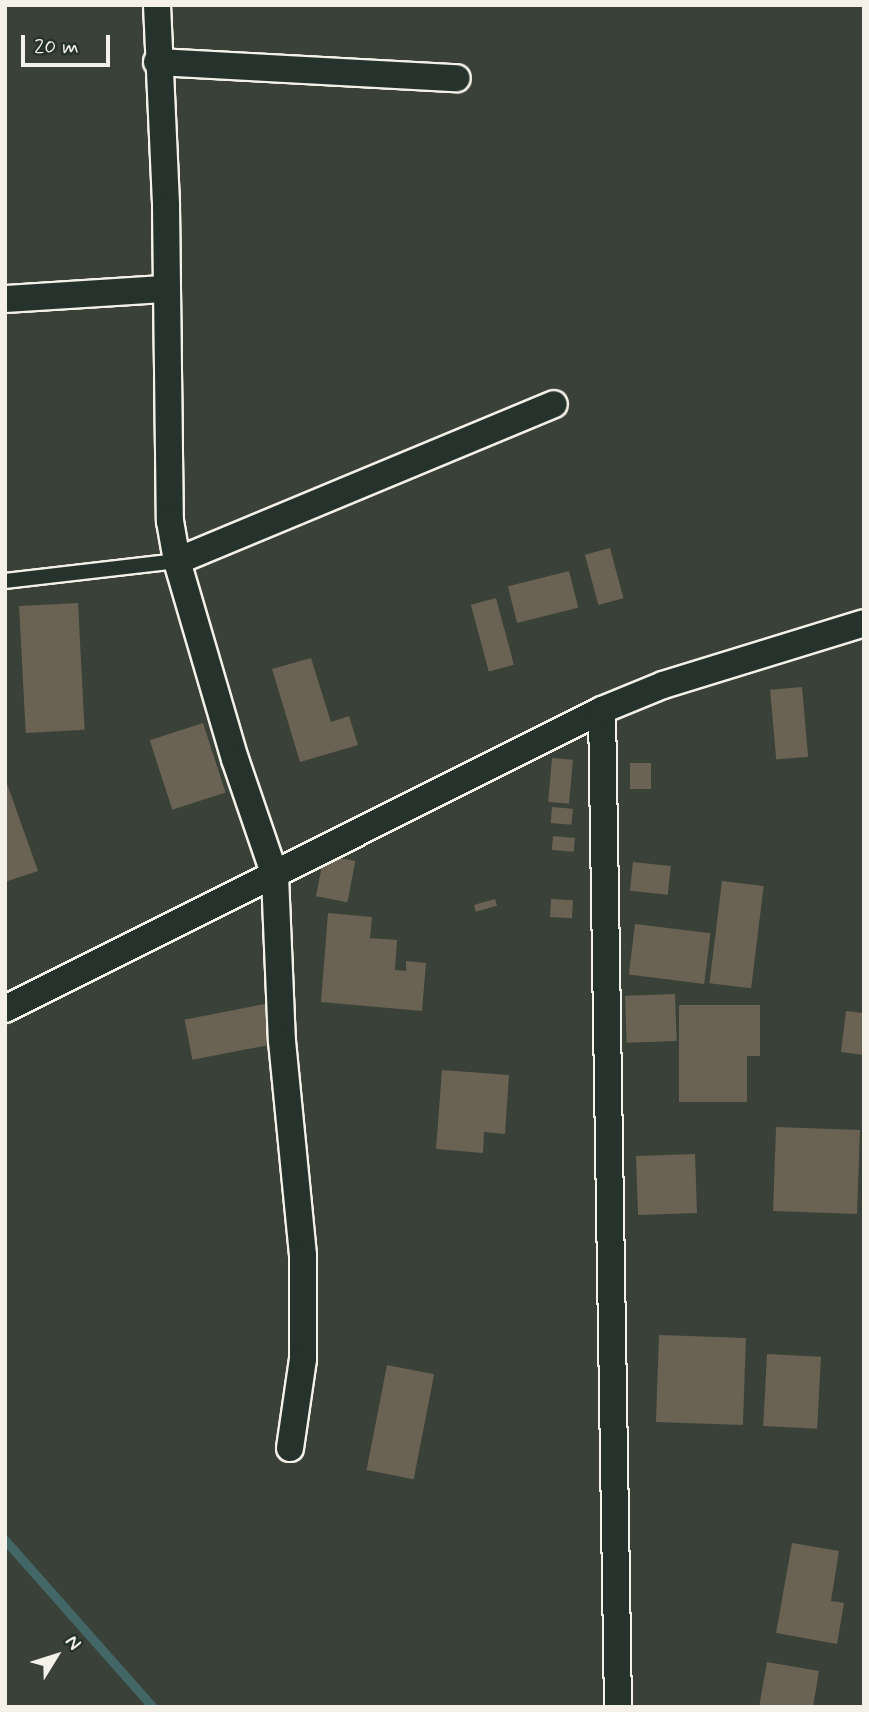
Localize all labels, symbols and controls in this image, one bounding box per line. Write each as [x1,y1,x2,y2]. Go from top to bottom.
scale bar [24,21,114,65]
text: 20 m [34,33,79,61]
north arrow [21,1621,91,1691]
text: N [59,1630,87,1655]

